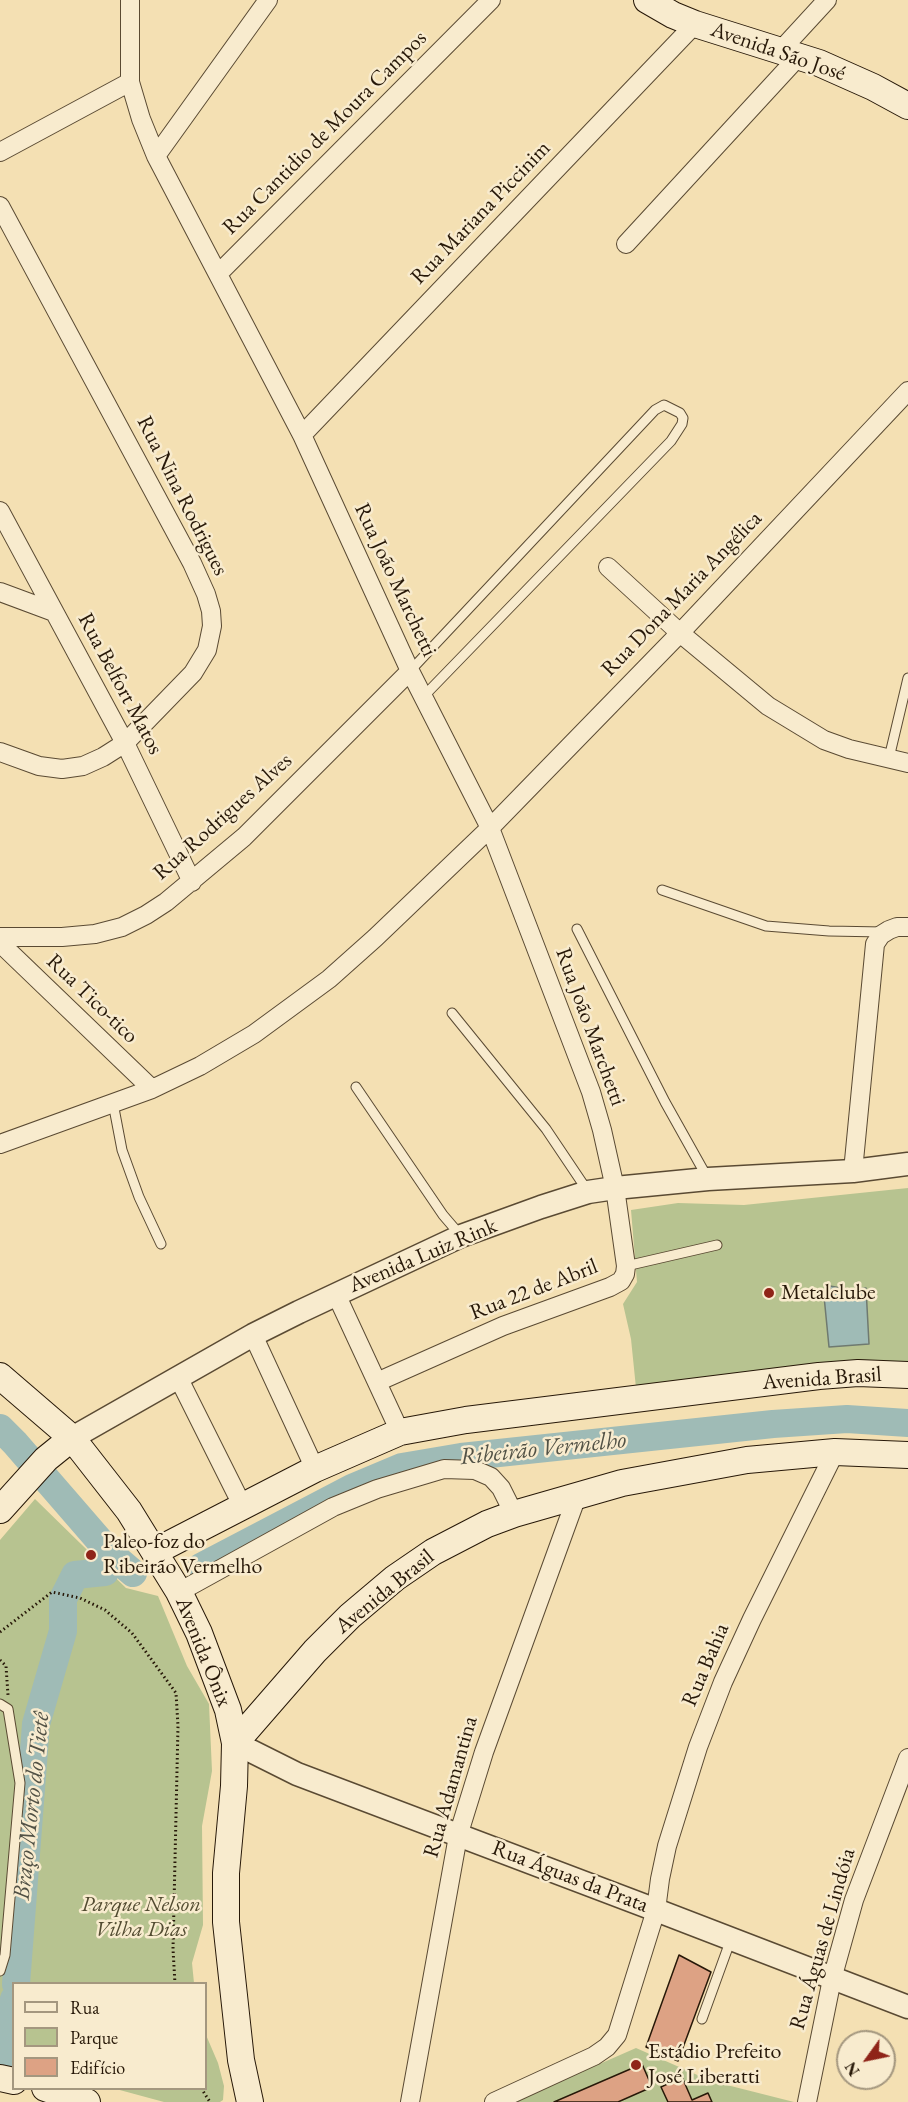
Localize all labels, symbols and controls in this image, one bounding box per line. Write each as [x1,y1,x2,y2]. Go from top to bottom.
street label: Avenida São José [707,17,849,87]
street label: Rua Cantidio de Moura Campos [217,25,433,241]
street label: Rua Mariana Piccinim [406,136,556,290]
street label: Rua Nina Rodrigues [130,412,234,580]
street label: Rua João Marchetti [348,499,442,661]
street label: Rua Dona Maria Angélica [596,506,768,682]
street label: Rua Belfort Matos [72,609,168,759]
street label: Rua Rodrigues Alves [148,748,298,886]
street label: Rua João Marchetti [549,944,631,1110]
street label: Rua Tico-tico [40,949,144,1049]
street label: Avenida Luiz Rink [345,1213,501,1299]
street label: Rua 22 de Abril [466,1254,602,1326]
place label: Metalclube [781,1280,876,1306]
marker: Metalclube [762,1286,776,1300]
street label: Avenida Brasil [761,1362,883,1396]
water label: Ribeirão Vermelho [458,1426,628,1472]
place label: Paleo-foz do Ribeirão Vermelho [103,1529,262,1580]
street label: Avenida Brasil [330,1544,440,1640]
marker: Paleo-foz do Ribeirão Vermelho [84,1548,98,1562]
street label: Avenida Ônix [169,1593,237,1711]
street label: Rua Bahia [677,1620,735,1710]
water label: Braço Morto do Tietê [8,1711,56,1901]
street label: Rua Adamantina [418,1713,484,1861]
street label: Rua Águas da Prata [488,1835,652,1919]
street label: Rua Águas de Lindóia [784,1845,862,2033]
park label: Parque Nelson Vilha Dias [81,1892,201,1944]
legend [12,1982,207,2090]
text: Rua [70,1996,100,2019]
text: Parque [70,2026,118,2049]
north arrow [836,2030,896,2090]
place label: Estádio Prefeito José Liberatti [648,2039,781,2090]
text: Edifício [70,2056,125,2079]
marker: Estádio Prefeito José Liberatti [629,2058,643,2072]
text: N [840,2058,864,2080]

